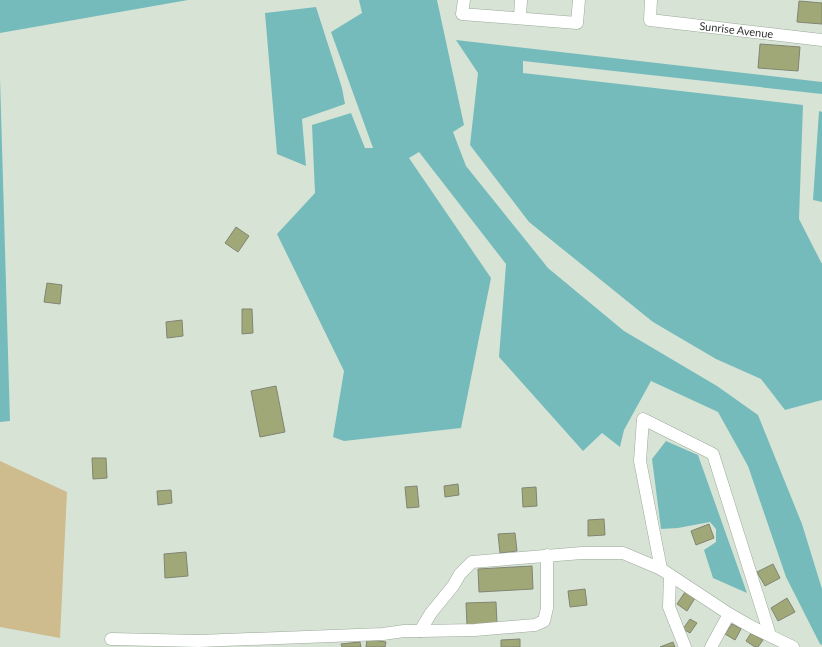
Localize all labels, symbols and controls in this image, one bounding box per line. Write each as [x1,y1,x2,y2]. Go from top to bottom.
street label: Sunrise Avenue [699,19,774,40]

